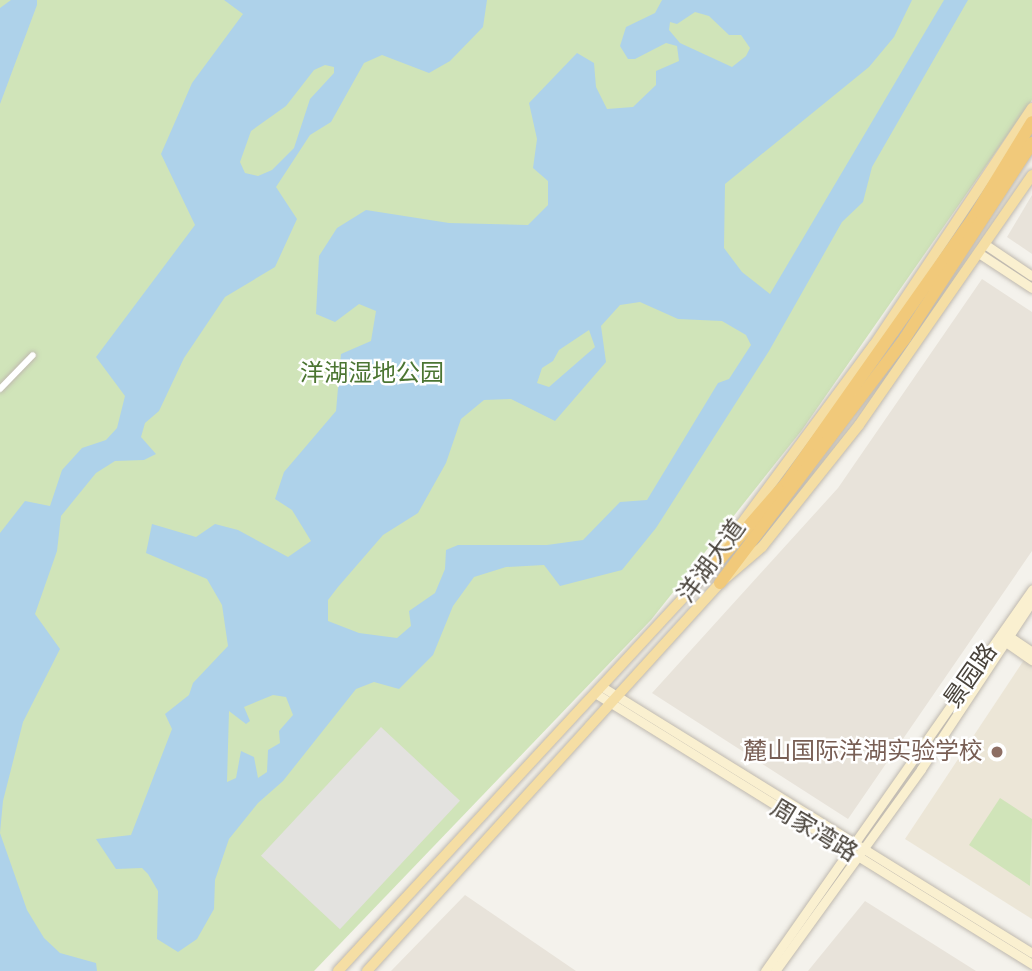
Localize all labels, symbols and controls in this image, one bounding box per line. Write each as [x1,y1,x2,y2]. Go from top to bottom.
park label: 洋湖湿地公园 [300,360,444,388]
street label: 洋湖大道 [672,514,752,608]
street label: 景园路 [939,638,1003,714]
place label: 麓山国际洋湖实验学校 [743,738,983,766]
marker: 麓山国际洋湖实验学校 [989,744,1005,760]
street label: 周家湾路 [765,794,863,868]

